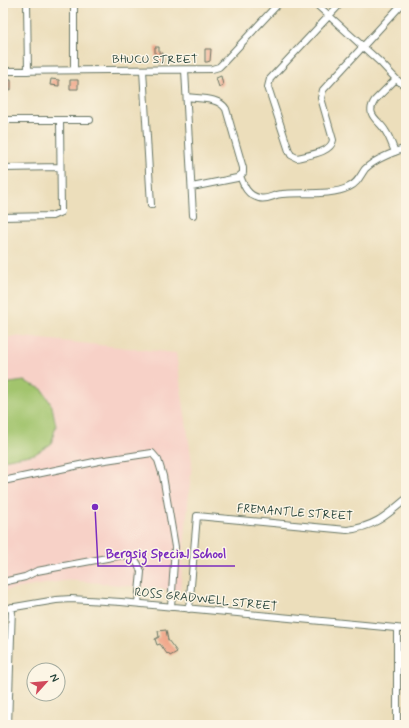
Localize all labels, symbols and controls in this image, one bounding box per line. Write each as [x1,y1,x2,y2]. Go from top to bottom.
street label: BHUCU STREET [112,52,198,68]
street label: FREMANTLE STREET [236,501,354,525]
callout: Bergsig Special School [98,541,235,566]
text: Bergsig Special School [106,546,226,566]
street label: ROSS GRADWELL STREET [134,585,278,615]
north arrow [26,662,66,702]
text: N [46,671,62,684]

